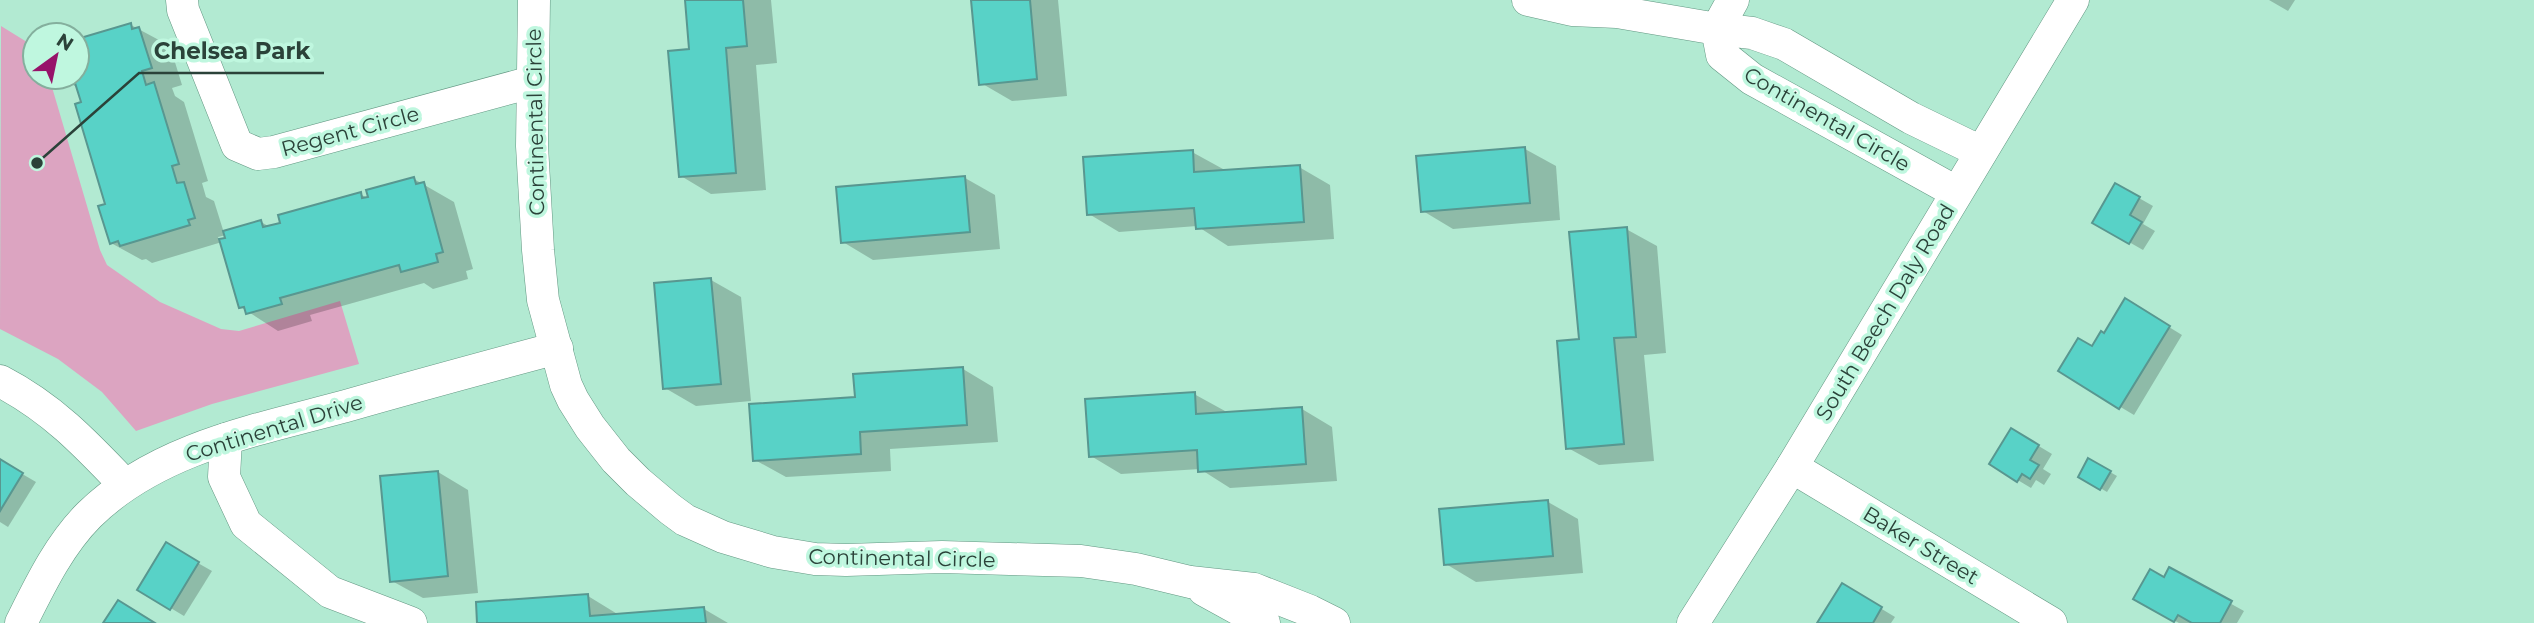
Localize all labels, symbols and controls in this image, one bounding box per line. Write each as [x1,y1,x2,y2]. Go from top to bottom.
north arrow [21,21,91,91]
text: N [52,28,78,56]
street label: Continental Circle [521,28,549,216]
callout: Chelsea Park [139,29,324,73]
text: Chelsea Park [154,37,311,65]
street label: Continental Circle [1740,61,1914,177]
street label: Regent Circle [278,101,422,161]
street label: South Beech Daly Road [1810,199,1960,425]
street label: Continental Drive [183,389,365,467]
street label: Baker Street [1859,501,1983,589]
street label: Continental Circle [808,544,996,572]

